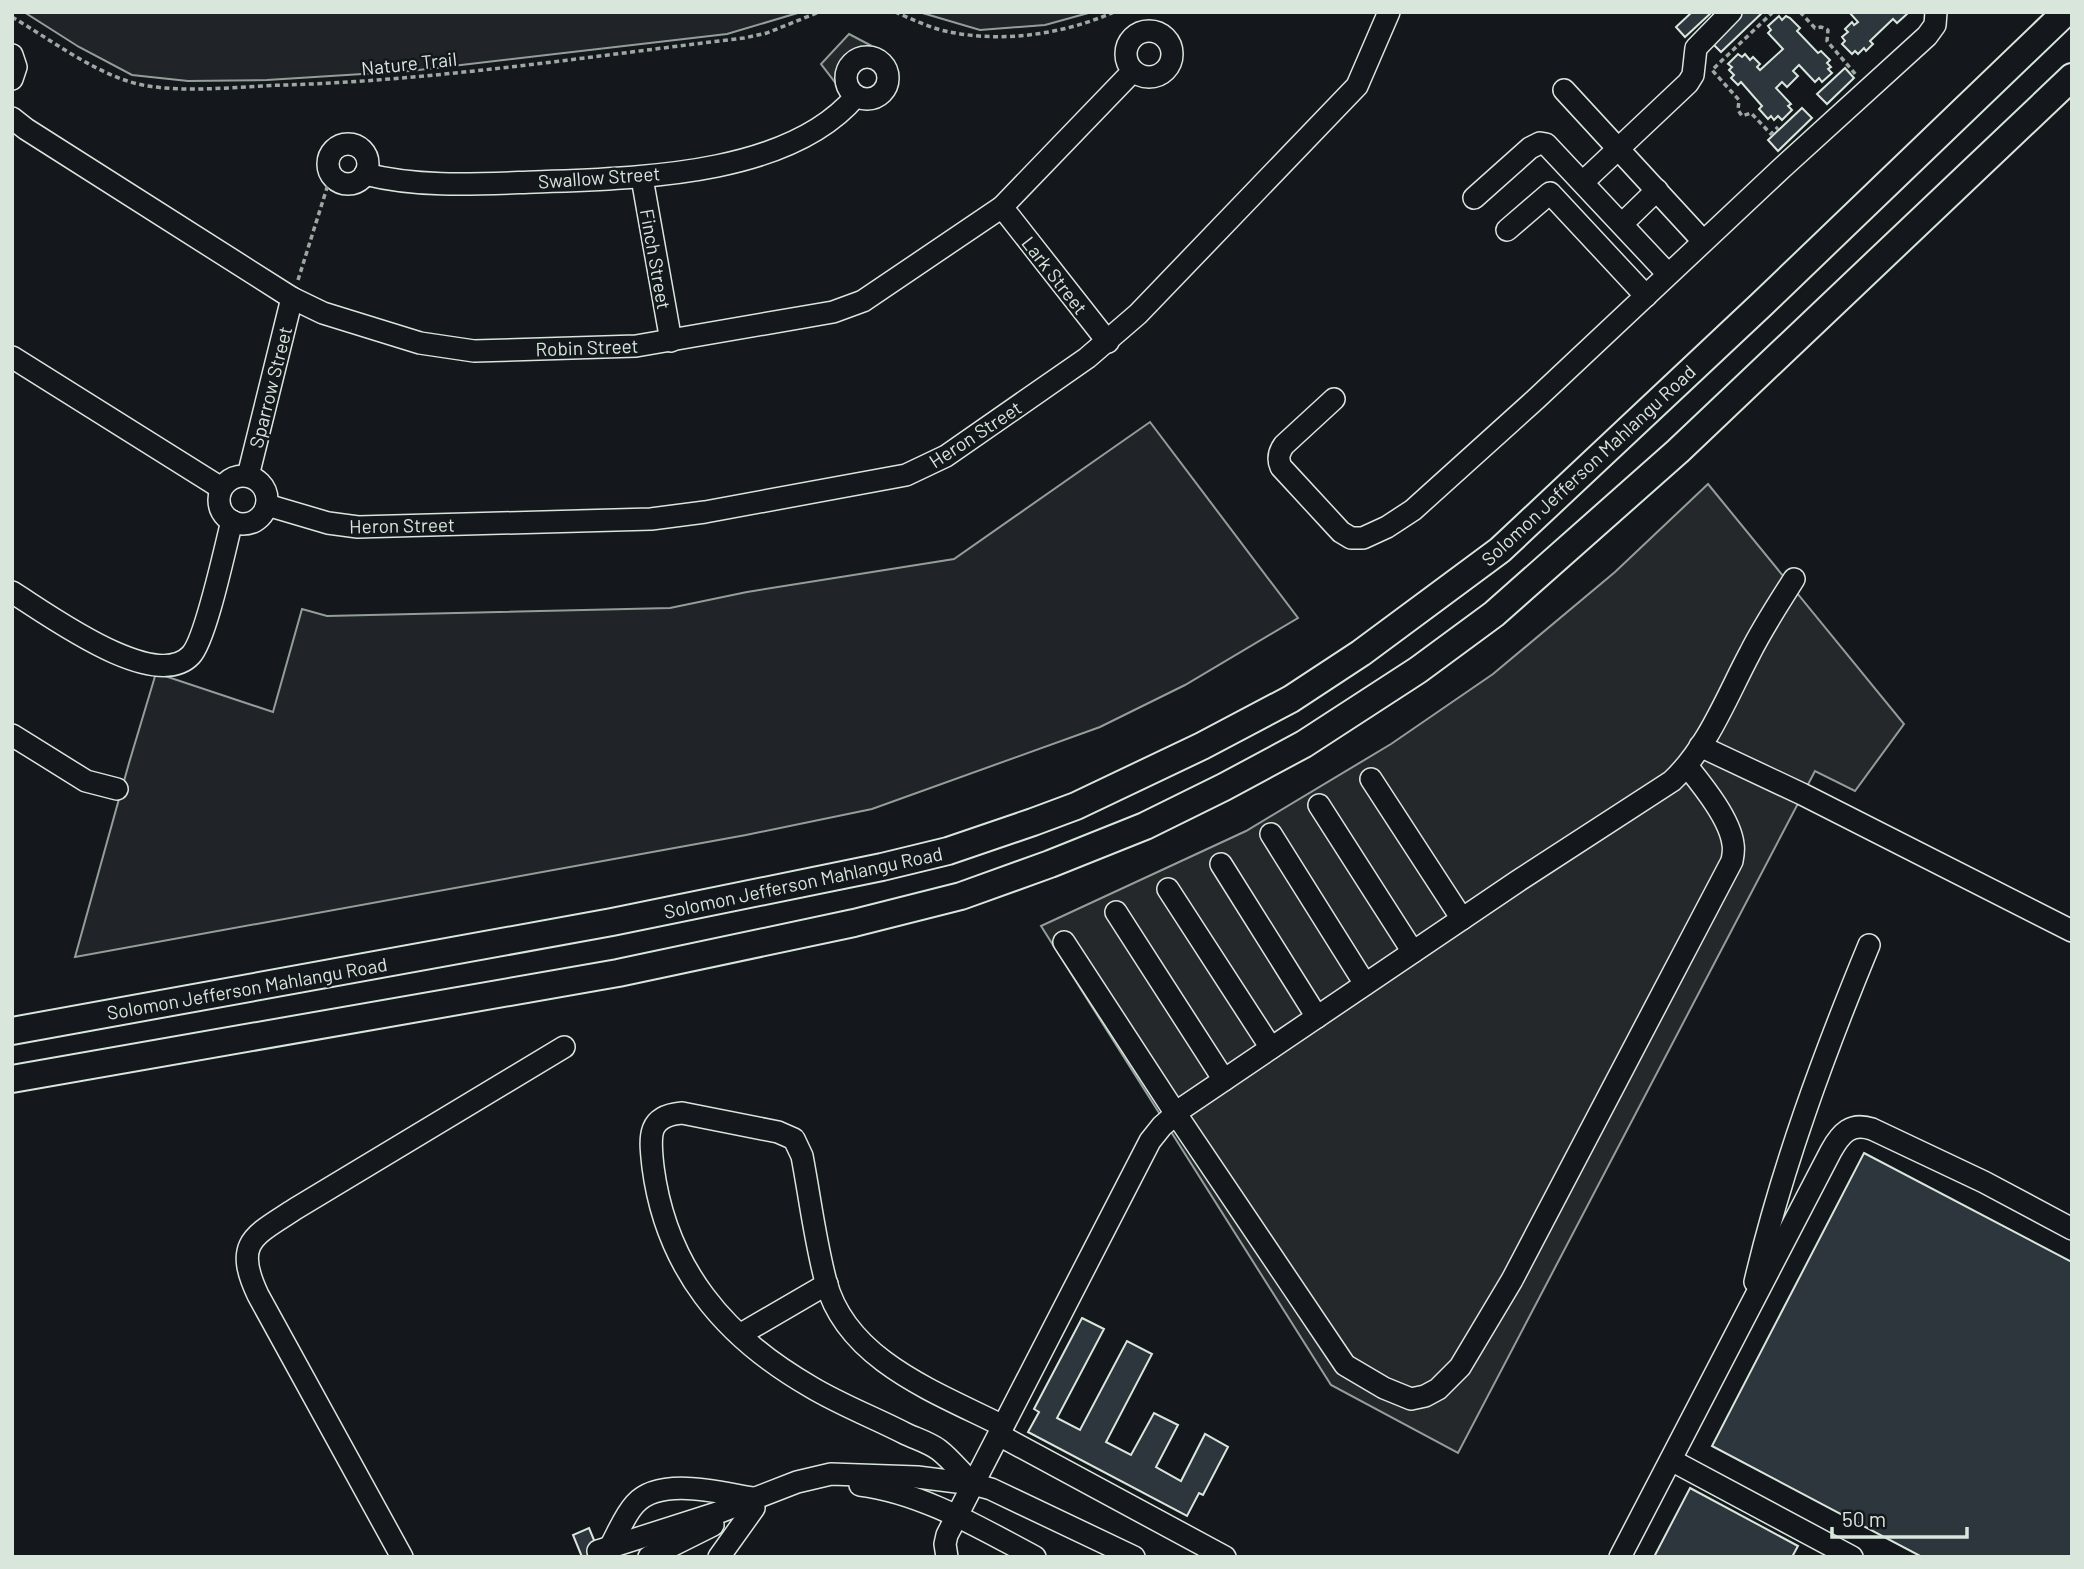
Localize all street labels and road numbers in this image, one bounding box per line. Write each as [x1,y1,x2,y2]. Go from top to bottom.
street label: Nature Trail [360,47,458,79]
street label: Swallow Street [537,161,661,193]
street label: Finch Street [636,207,676,311]
street label: Lark Street [1017,231,1093,319]
street label: Sparrow Street [244,324,296,450]
street label: Robin Street [535,334,639,360]
street label: Solomon Jefferson Mahlangu Road [1476,360,1700,570]
street label: Heron Street [924,396,1026,472]
street label: Heron Street [349,513,455,537]
street label: Solomon Jefferson Mahlangu Road [662,841,944,923]
street label: Solomon Jefferson Mahlangu Road [105,952,389,1024]

